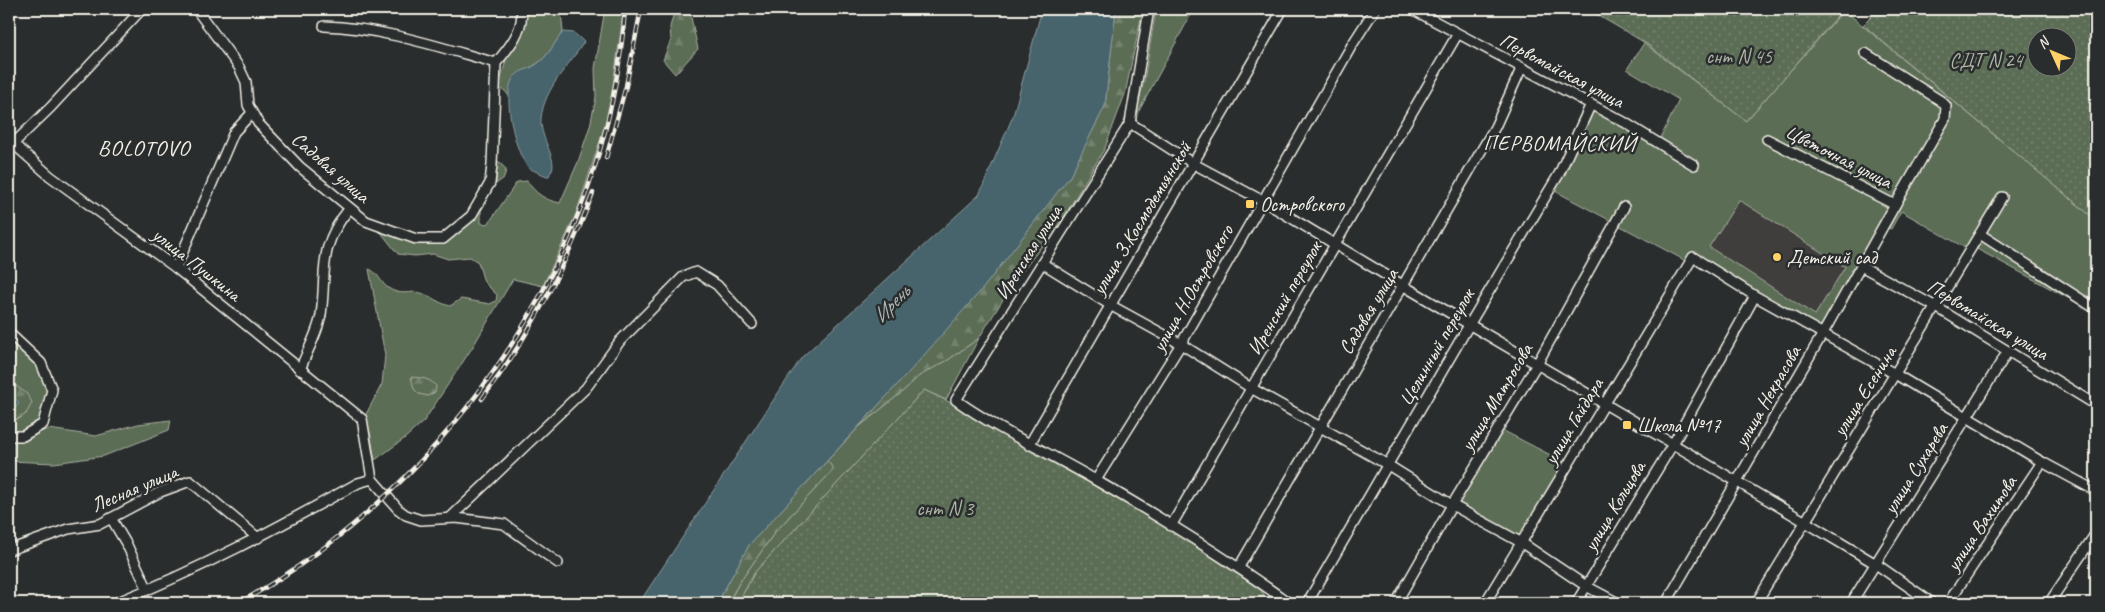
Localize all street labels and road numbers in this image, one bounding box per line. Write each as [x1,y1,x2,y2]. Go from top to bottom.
street label: Первомайская улица [1495,27,1630,115]
street label: Цветочная улица [1781,119,1897,195]
street label: Садовая улица [286,126,376,209]
street label: улица З.Космодемьянской [1085,136,1198,300]
street label: Иренская улица [989,199,1068,304]
street label: улица Н.Островского [1145,220,1239,357]
street label: улица Пушкина [147,221,247,308]
street label: Иренский переулок [1242,236,1328,360]
street label: Садовая улица [1333,263,1405,359]
street label: Первомайская улица [1923,273,2055,366]
street label: Целинный переулок [1393,283,1481,410]
street label: улица Матросова [1454,338,1539,456]
street label: улица Некрасова [1728,340,1807,452]
street label: улица Есенина [1826,340,1903,442]
street label: улица Гайдара [1537,372,1610,470]
street label: улица Сухарева [1877,417,1954,519]
street label: улица Кольцова [1577,455,1652,557]
street label: Лесная улица [87,458,183,518]
street label: улица Вахитова [1940,470,2023,577]

